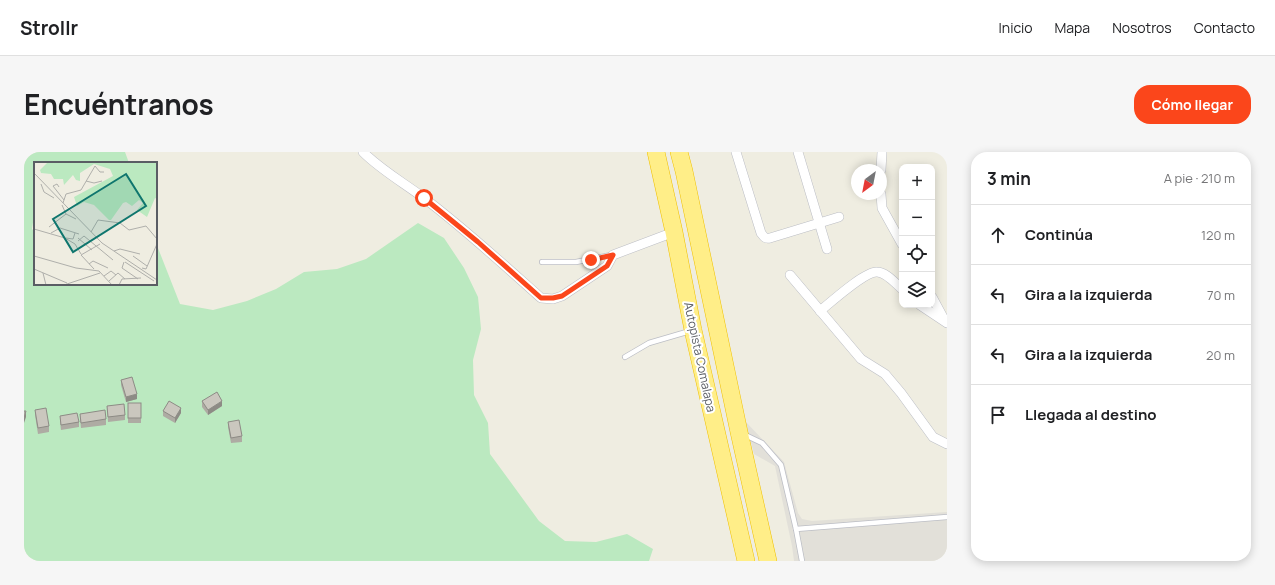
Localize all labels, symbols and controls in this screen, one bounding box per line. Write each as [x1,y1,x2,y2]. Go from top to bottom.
text: Strollr [20,15,78,41]
text: Inicio [999,18,1033,37]
text: Mapa [1055,18,1090,37]
text: Nosotros [1112,18,1172,37]
text: Contacto [1194,18,1255,37]
text: Encuéntranos [24,85,214,123]
button: Cómo llegar [1134,85,1251,124]
inset map [34,162,157,285]
north arrow [851,164,887,200]
map controls [899,164,935,308]
button: + [899,164,935,200]
text: 3 min [987,167,1031,190]
text: A pie · 210 m [1164,169,1235,187]
route start [415,189,433,207]
button: − [899,200,935,236]
icon: ahead [987,224,1009,246]
text: Continúa [1025,224,1093,245]
text: 120 m [1201,226,1235,244]
button: locate [899,236,935,272]
route end [582,251,600,269]
button: layers [899,272,935,308]
icon: left [987,284,1009,306]
text: Gira a la izquierda [1025,284,1152,305]
text: 70 m [1207,286,1235,304]
street label: Autopista Comalapa [680,300,720,414]
icon: left [987,344,1009,366]
text: Gira a la izquierda [1025,344,1152,365]
text: 20 m [1206,346,1235,364]
icon: arrive [987,404,1009,426]
text: Llegada al destino [1025,404,1157,425]

